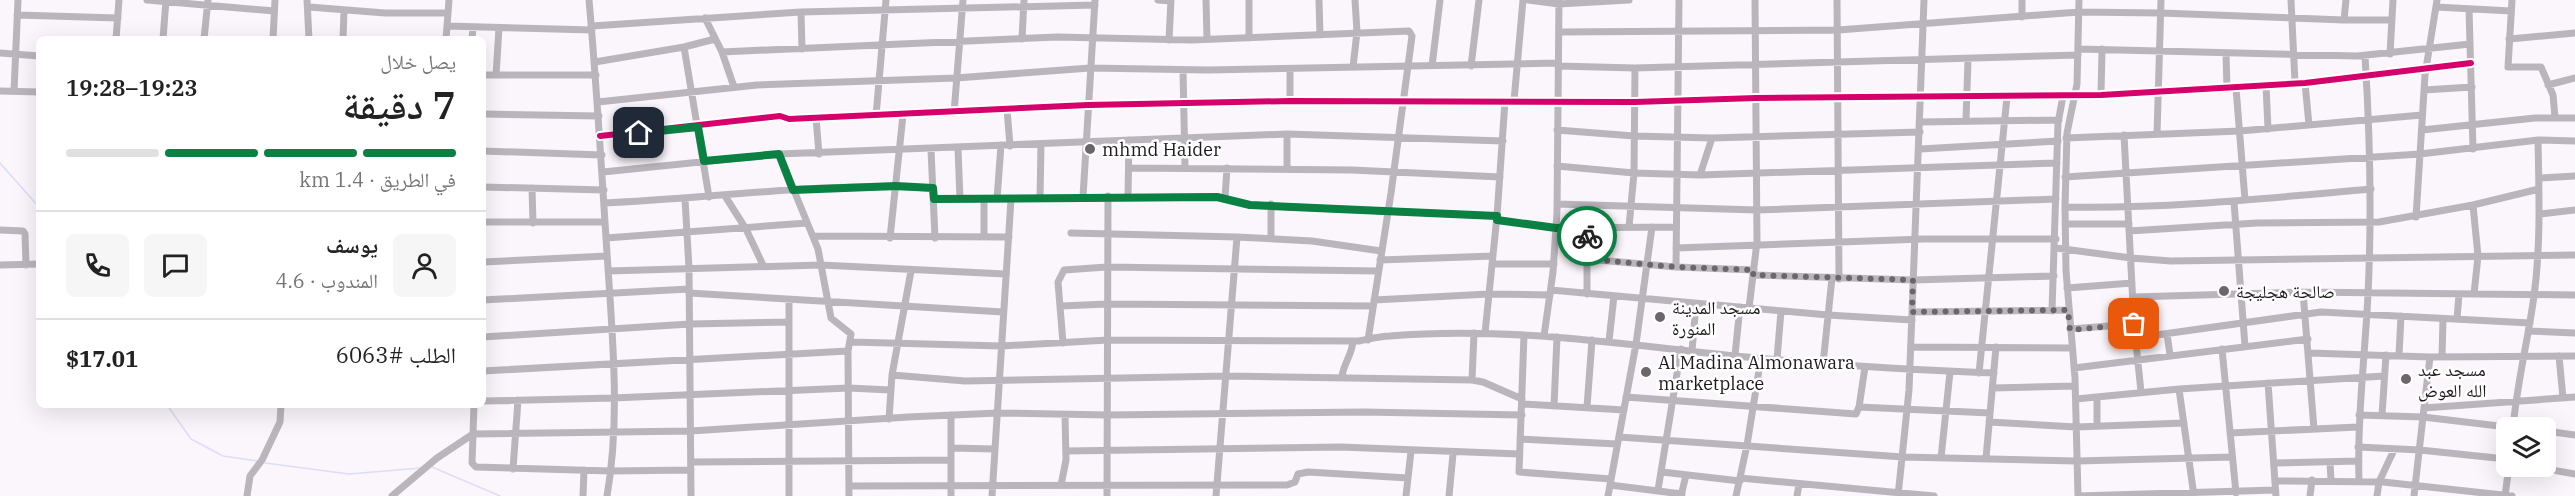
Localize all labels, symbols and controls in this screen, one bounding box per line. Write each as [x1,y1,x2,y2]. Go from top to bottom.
text: يصل خلال [380,48,456,75]
text: 19:23–19:28 [66,73,198,102]
text: 7 دقيقة [343,79,456,130]
pin [613,107,664,158]
icon: home [622,116,655,149]
place label: mhmd Haider [1102,138,1221,161]
marker: mhmd Haider [1083,142,1097,156]
text: في الطريق · 1.4 km [299,166,456,193]
courier [1557,206,1617,266]
icon: bike [1571,220,1604,253]
text: يوسف [326,230,378,259]
button: phone [66,234,129,297]
button: chat [144,234,207,297]
button: person [393,234,456,297]
text: المندوب · 4.6 [275,267,378,294]
place label: صالحة هجليجة [2236,280,2335,303]
marker: صالحة هجليجة [2217,284,2231,298]
place label: مسجد المدينة المنورة [1672,296,1760,340]
pin [2108,298,2159,349]
icon: bag [2117,307,2150,340]
marker: مسجد المدينة المنورة [1653,310,1667,324]
text: الطلب #6063 [336,340,456,369]
text: $17.01 [66,344,138,373]
place label: Al Madina Almonawara marketplace [1658,351,1855,395]
place label: مسجد عبد الله العوض [2418,358,2487,402]
marker: Al Madina Almonawara marketplace [1639,365,1653,379]
marker: مسجد عبد الله العوض [2399,372,2413,386]
map controls [2496,417,2556,477]
button: layers [2496,417,2556,477]

